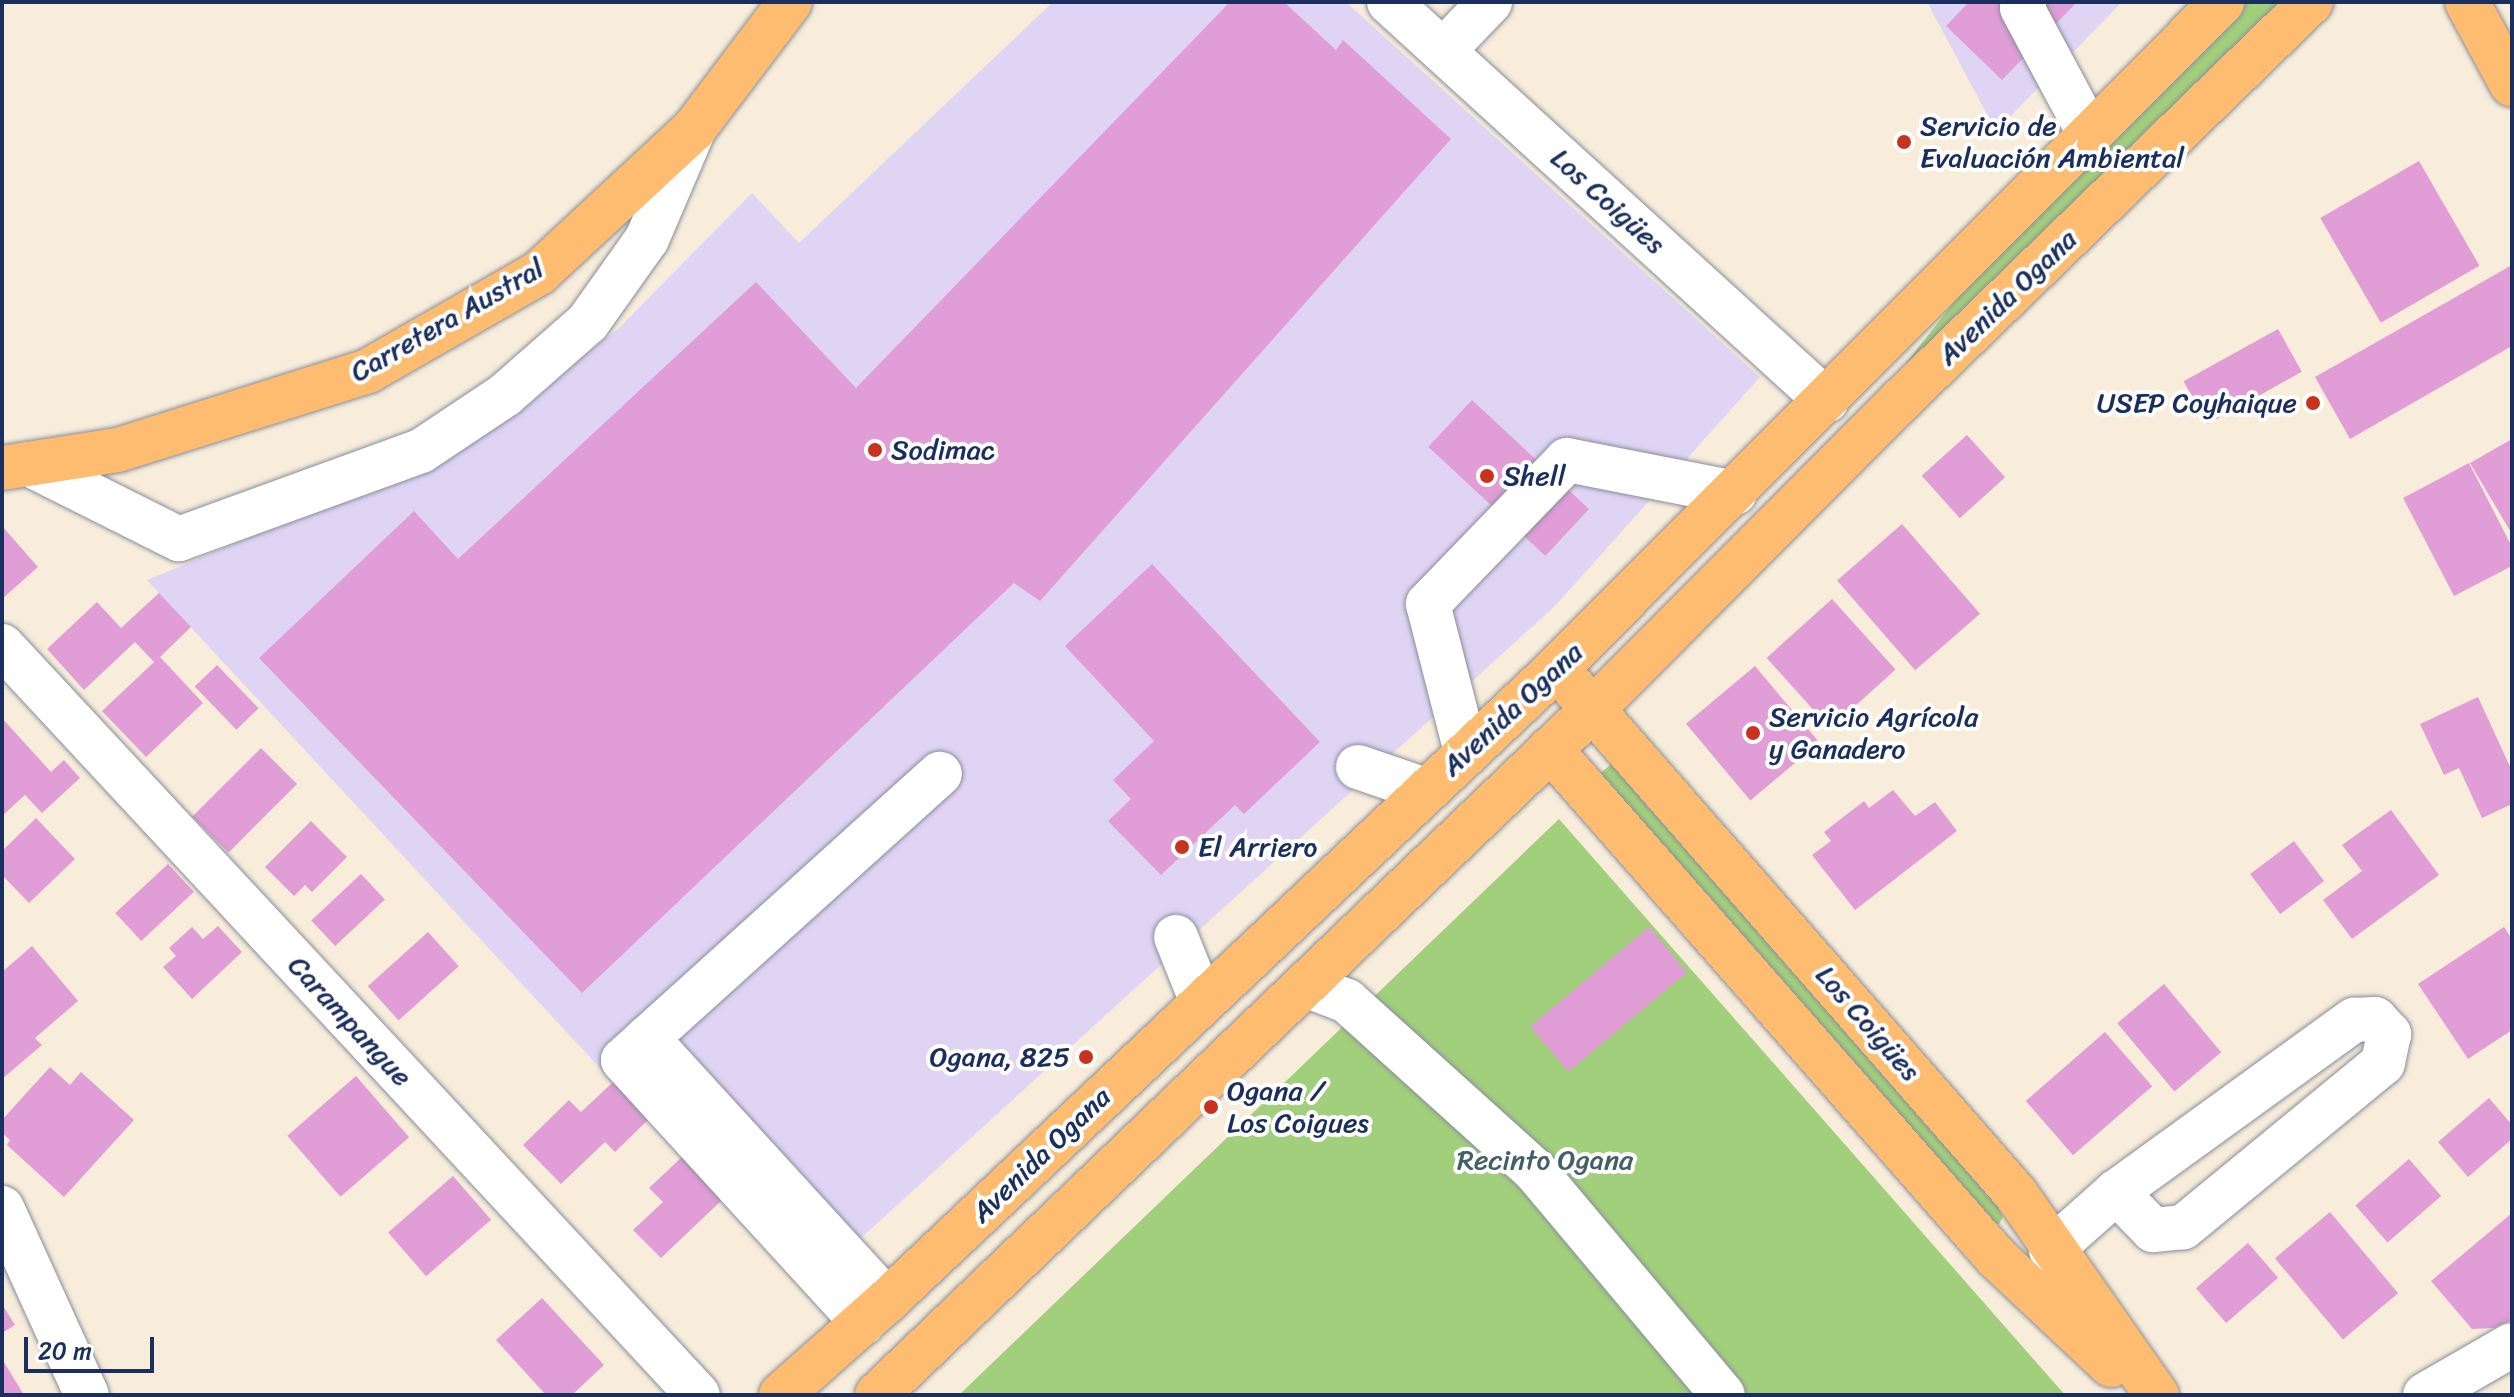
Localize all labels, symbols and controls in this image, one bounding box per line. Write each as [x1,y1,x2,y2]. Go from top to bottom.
place label: Servicio de Evaluación Ambiental [1920,109,2184,175]
marker: Servicio de Evaluación Ambiental [1895,133,1913,151]
street label: Los Coigües [1544,141,1672,261]
street label: Avenida Ogana [1931,222,2083,372]
street label: Carretera Austral [344,251,550,389]
place label: USEP Coyhaique [2096,386,2297,420]
marker: USEP Coyhaique [2304,394,2322,412]
place label: Sodimac [891,433,995,467]
marker: Sodimac [866,441,884,459]
place label: Shell [1503,459,1566,493]
marker: Shell [1478,467,1496,485]
street label: Avenida Ogana [1435,635,1589,783]
place label: Servicio Agrícola y Ganadero [1769,700,1978,766]
marker: Servicio Agrícola y Ganadero [1744,724,1762,742]
place label: El Arriero [1198,830,1318,864]
marker: El Arriero [1173,838,1191,856]
street label: Carampangue [281,949,419,1093]
street label: Los Coigües [1809,958,1927,1088]
place label: Ogana, 825 [930,1040,1070,1074]
marker: Ogana, 825 [1077,1048,1095,1066]
place label: Ogana / Los Coigues [1227,1074,1370,1140]
street label: Avenida Ogana [965,1080,1117,1230]
marker: Ogana / Los Coigues [1202,1098,1220,1116]
park label: Recinto Ogana [1457,1143,1633,1177]
scale bar [28,1321,158,1371]
text: 20 m [38,1330,92,1372]

